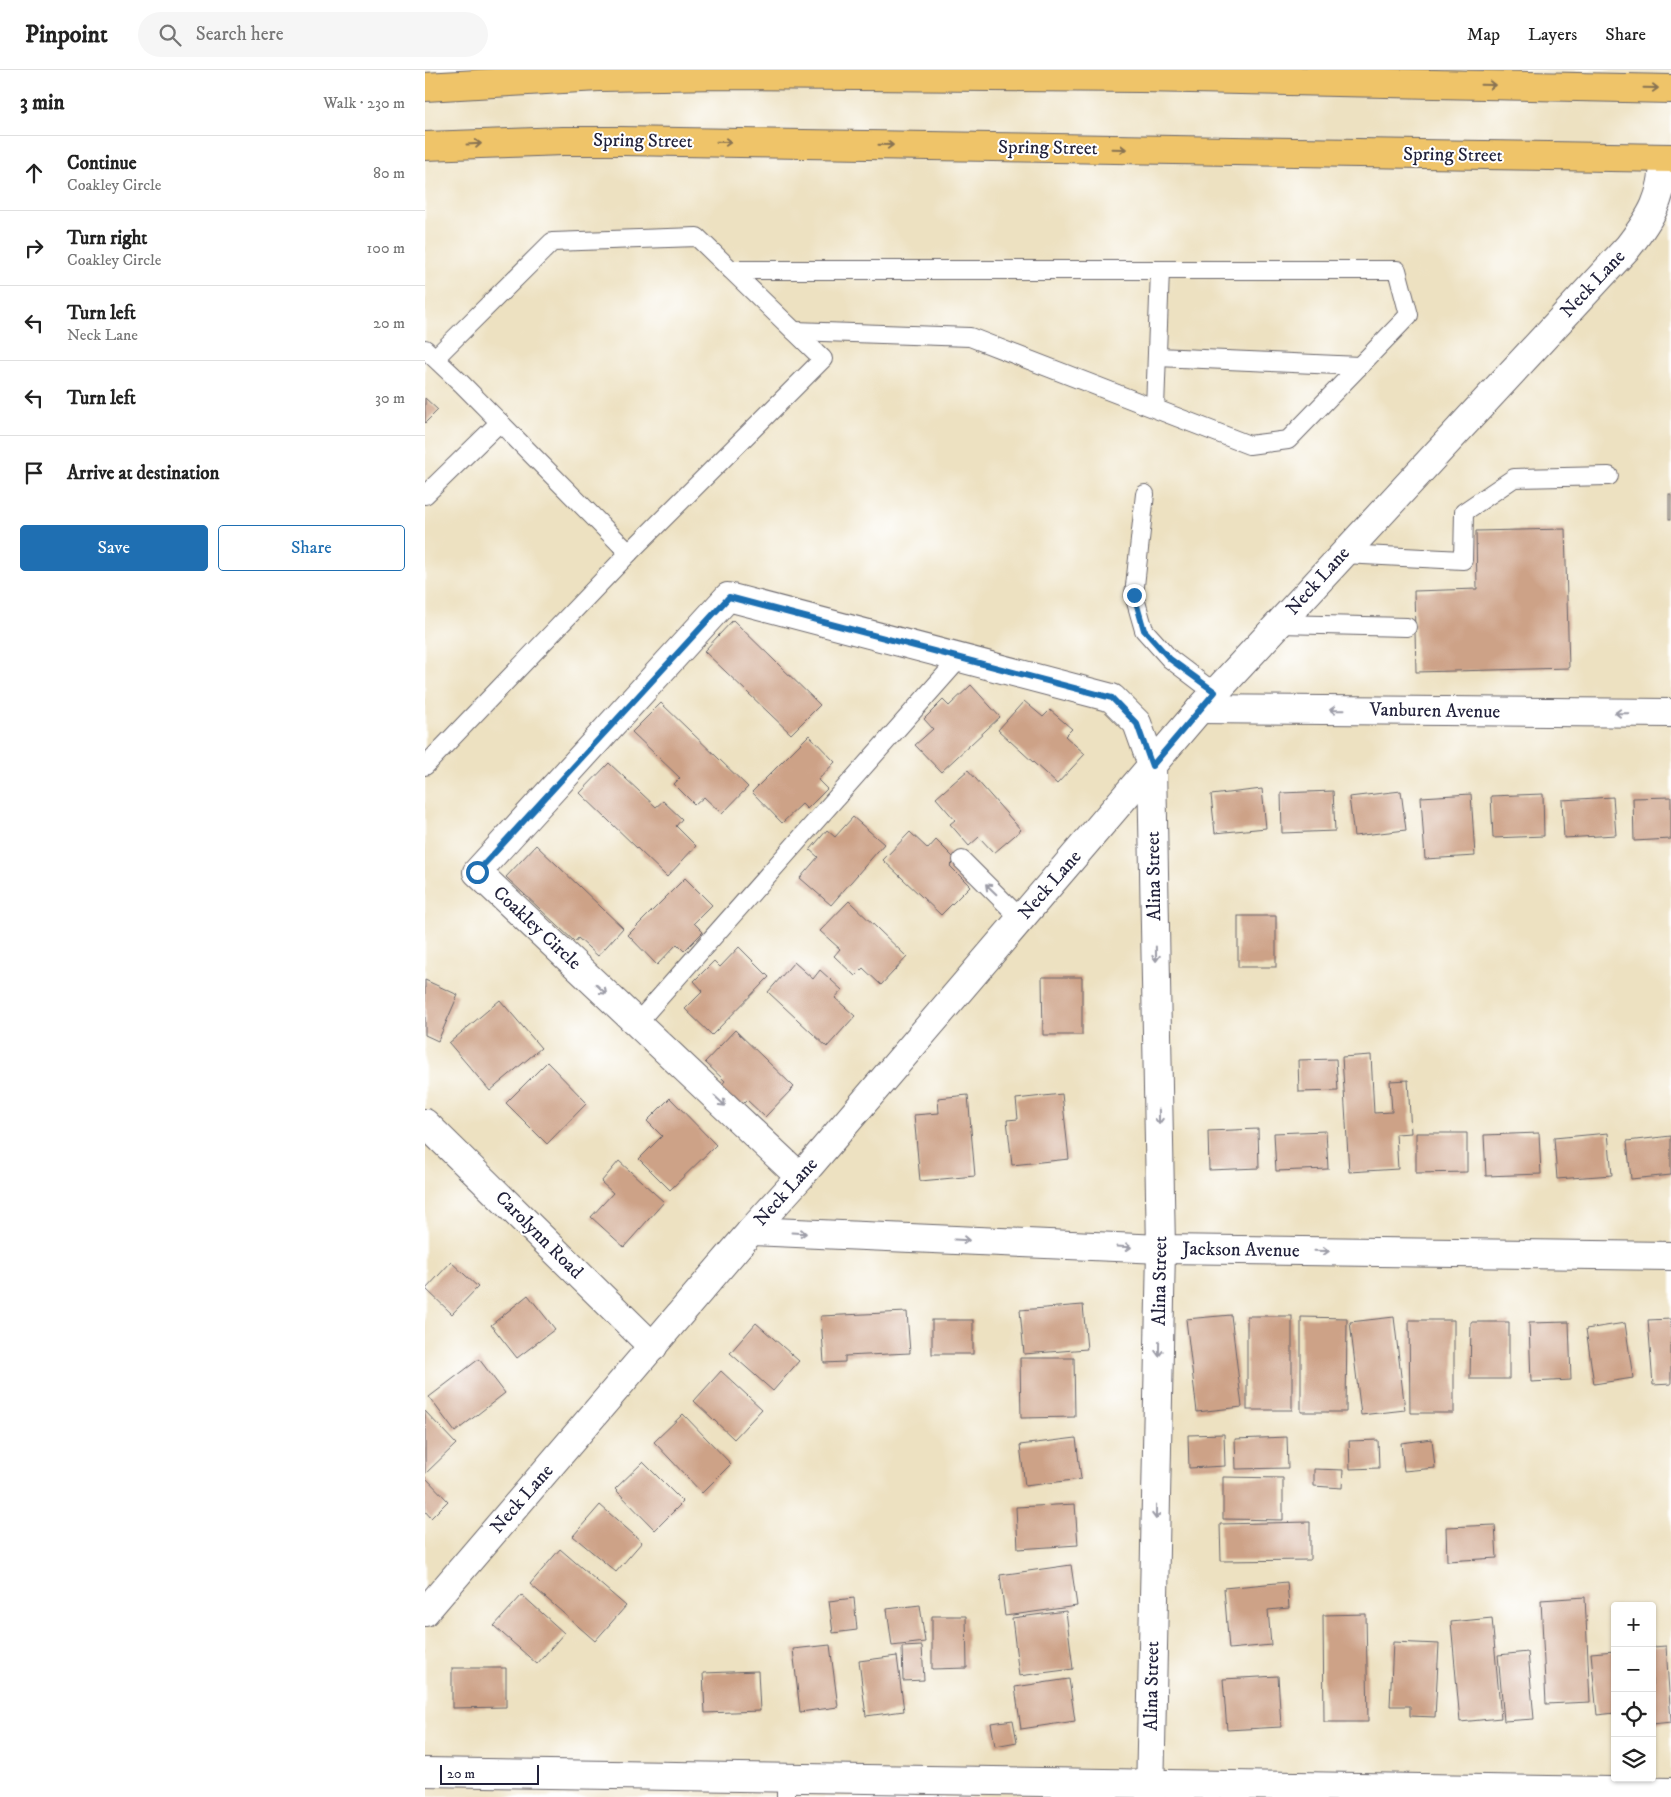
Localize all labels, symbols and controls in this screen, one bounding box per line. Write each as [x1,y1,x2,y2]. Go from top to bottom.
search box [138,12,488,57]
text: Pinpoint [25,20,108,50]
icon: search [156,21,184,49]
text: Search here [196,23,284,46]
text: Map [1467,24,1500,46]
text: Layers [1528,24,1577,46]
text: Share [1605,24,1646,46]
one-way arrow [1480,80,1496,90]
one-way arrow [1642,83,1659,93]
text: 3 min [20,90,65,116]
text: Walk · 230 m [323,93,405,113]
street label: Spring Street [593,129,693,153]
street label: Spring Street [998,136,1098,160]
one-way arrow [715,138,731,147]
one-way arrow [465,139,481,148]
one-way arrow [878,140,894,150]
street label: Spring Street [1403,143,1503,167]
one-way arrow [1110,144,1126,154]
text: Continue [67,152,137,175]
icon: ahead [20,159,48,187]
text: 80 m [373,163,405,183]
text: Coakley Circle [67,175,161,195]
text: Turn right [67,227,147,250]
icon: right [20,234,48,262]
text: 100 m [367,238,405,258]
street label: Neck Lane [1556,245,1630,323]
text: Coakley Circle [67,250,161,270]
text: Turn left [67,302,136,325]
icon: left [20,309,48,337]
text: 20 m [373,313,405,333]
text: Neck Lane [67,325,138,345]
icon: left [20,384,48,412]
text: Turn left [67,387,136,410]
text: 30 m [375,388,405,408]
icon: arrive [20,459,48,487]
text: Arrive at destination [67,462,219,485]
button: Save [20,525,208,571]
button: Share [218,525,405,571]
street label: Neck Lane [1281,542,1355,620]
route end [1123,584,1146,607]
street label: Vanburen Avenue [1368,698,1501,724]
one-way arrow [1330,705,1346,715]
one-way arrow [1615,708,1631,718]
street label: Alina Street [1142,831,1166,921]
street label: Neck Lane [1014,846,1086,924]
route start [466,861,489,884]
street label: Coakley Circle [488,881,586,975]
one-way arrow [985,883,998,895]
one-way arrow [1151,946,1160,962]
one-way arrow [595,983,608,995]
one-way arrow [713,1095,726,1107]
one-way arrow [1154,1108,1163,1124]
street label: Neck Lane [749,1153,823,1231]
street label: Carolynn Road [490,1186,588,1284]
one-way arrow [791,1228,807,1237]
one-way arrow [953,1235,969,1245]
street label: Alina Street [1148,1236,1172,1326]
street label: Jackson Avenue [1180,1237,1300,1263]
one-way arrow [1116,1243,1132,1252]
one-way arrow [1313,1246,1329,1256]
one-way arrow [1154,1340,1164,1357]
street label: Neck Lane [486,1460,558,1538]
one-way arrow [1151,1503,1160,1519]
map controls [1611,1602,1656,1782]
button: + [1611,1602,1656,1647]
street label: Alina Street [1140,1641,1164,1731]
button: − [1611,1647,1656,1692]
button: locate [1611,1692,1656,1737]
button: layers [1611,1737,1656,1782]
scale bar [440,1762,539,1785]
text: 20 m [447,1765,475,1783]

